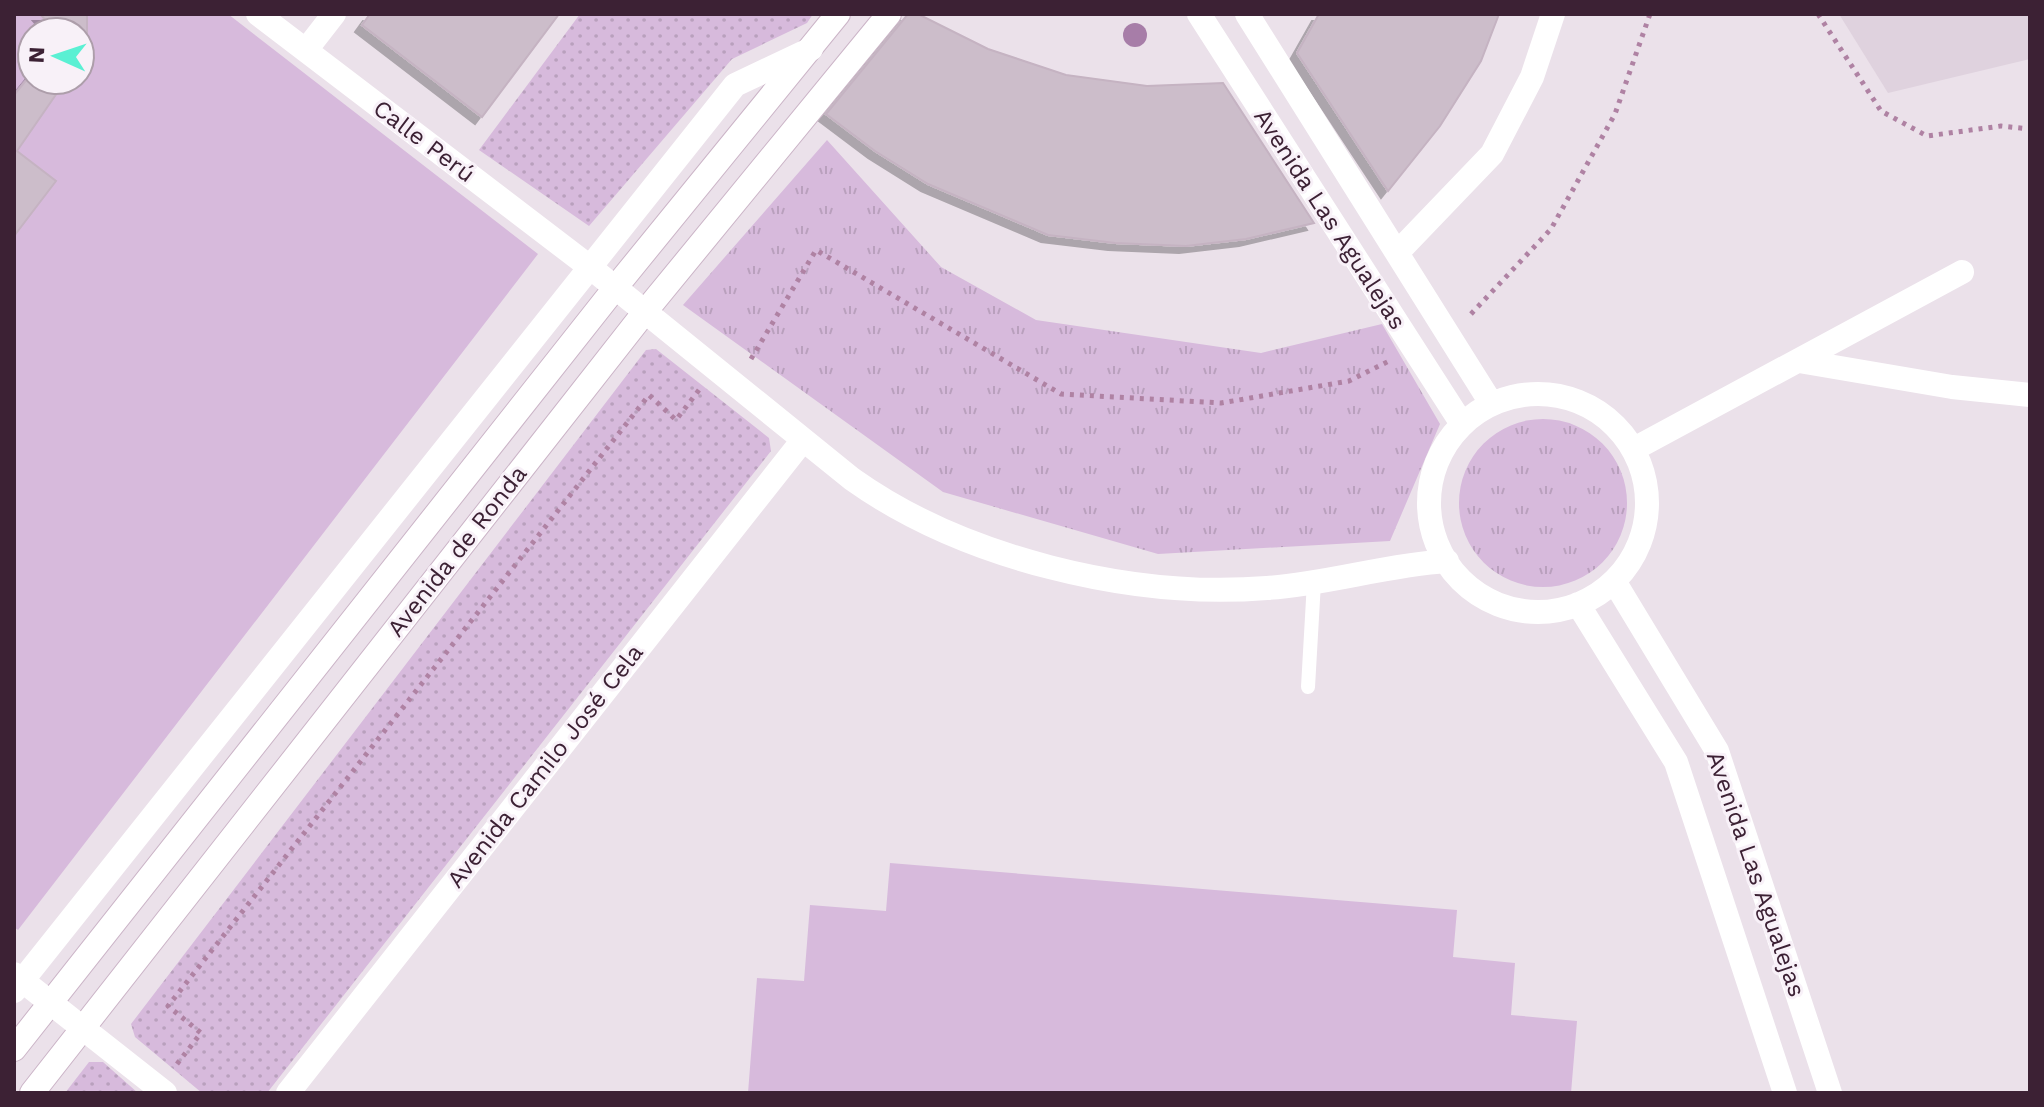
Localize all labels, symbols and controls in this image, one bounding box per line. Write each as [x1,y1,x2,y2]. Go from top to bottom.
north arrow [16,16,96,96]
text: N [24,46,49,64]
street label: Calle Perú [368,94,480,188]
street label: Avenida Las Agualejas [1248,103,1412,335]
street label: Avenida de Ronda [382,460,532,642]
street label: Avenida Camilo José Cela [441,639,649,893]
street label: Avenida Las Agualejas [1701,748,1811,1000]

